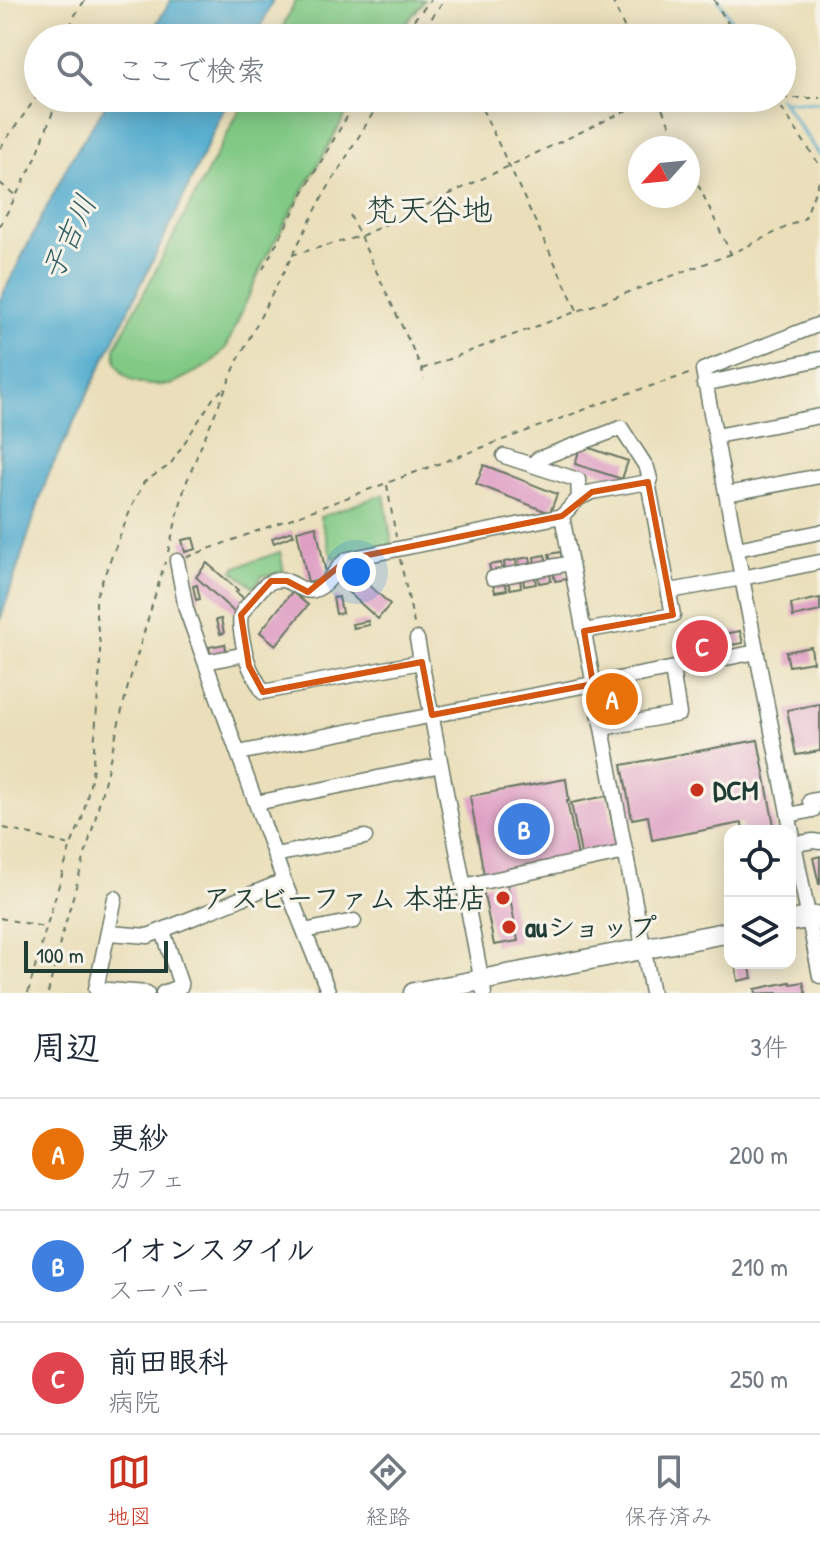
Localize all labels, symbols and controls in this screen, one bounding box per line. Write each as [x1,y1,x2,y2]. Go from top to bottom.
search box [24,24,796,112]
icon: search [52,46,96,90]
text: ここで検索 [116,50,266,90]
north arrow [628,136,700,208]
water label: 子吉川 [31,188,105,286]
district label: 梵天谷地 [365,188,493,231]
your location [336,552,376,592]
pin: C [676,616,728,676]
pin: A [586,669,638,729]
place label: DCM [713,771,758,809]
marker: DCM [688,781,706,799]
pin: B [498,799,550,859]
map controls [724,825,796,969]
button: locate [724,825,796,897]
place label: アスビーファム 本荘店 [203,879,487,917]
marker: アスビーファム 本荘店 [494,889,512,907]
button: layers [724,897,796,969]
place label: auショップ [525,908,657,946]
marker: auショップ [500,918,518,936]
scale bar [24,937,168,973]
text: 100 m [36,940,84,970]
text: 周辺 [32,1024,100,1070]
text: 3件 [750,1029,788,1064]
text: 更紗 [108,1117,168,1157]
text: A [52,1137,64,1172]
text: 200 m [729,1137,788,1172]
text: カフェ [108,1160,186,1195]
text: イオンスタイル [108,1229,316,1269]
text: B [51,1249,65,1284]
text: 210 m [731,1249,788,1284]
text: スーパー [108,1272,211,1307]
text: 前田眼科 [108,1341,228,1381]
text: C [51,1361,65,1396]
text: 250 m [730,1361,788,1396]
text: 病院 [108,1384,160,1419]
tab: 地図 [107,1450,151,1531]
tab: 経路 [366,1450,410,1531]
tab: 保存済み [625,1450,713,1531]

